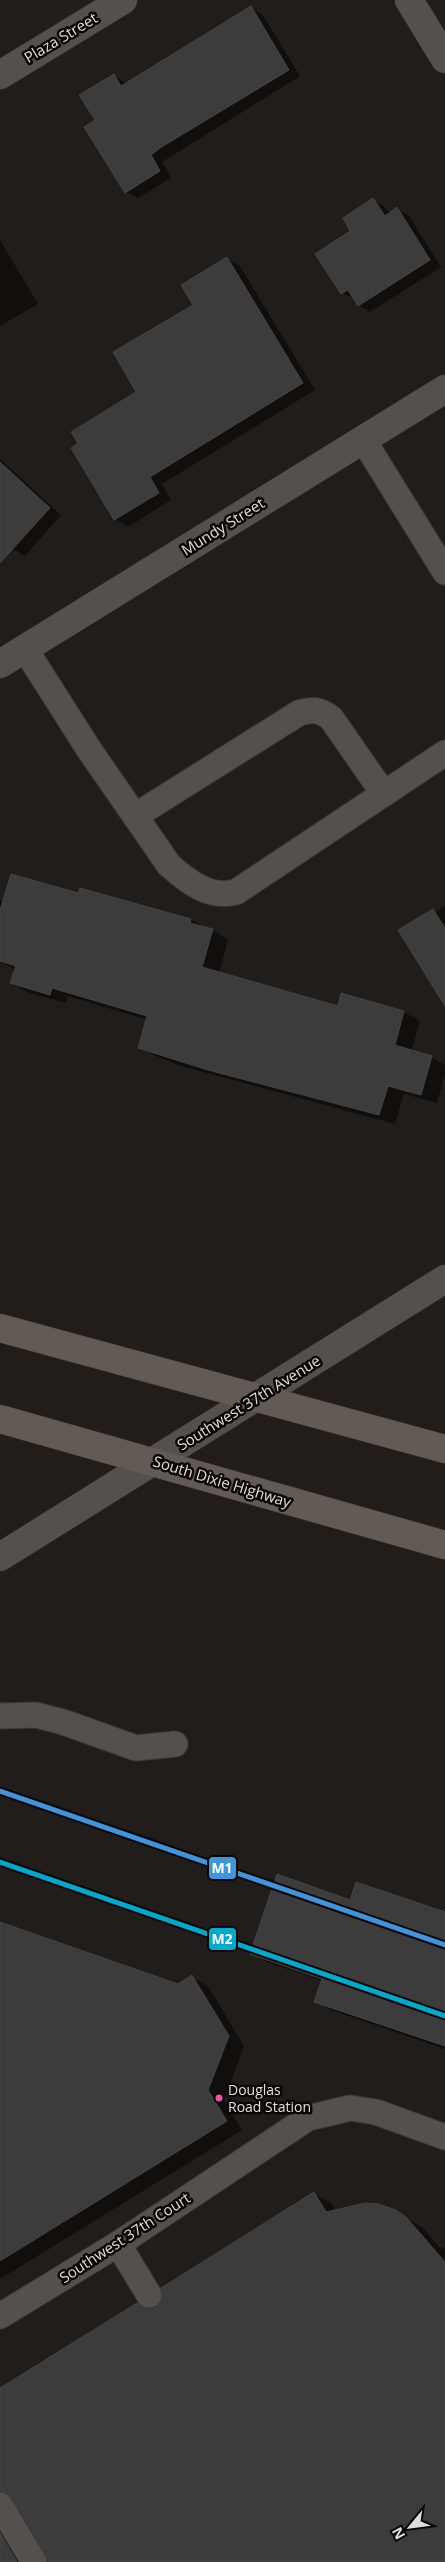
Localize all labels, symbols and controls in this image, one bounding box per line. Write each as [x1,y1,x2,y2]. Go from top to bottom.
street label: Plaza Street [20,7,101,67]
street label: Mundy Street [177,493,268,560]
street label: Southwest 37th Avenue [173,1350,324,1454]
street label: South Dixie Highway [151,1451,294,1512]
line badge: M1 [208,1856,237,1880]
text: M1 [211,1858,233,1877]
line badge: M2 [208,1927,237,1951]
text: M2 [211,1929,233,1948]
place label: Douglas Road Station [228,2080,311,2116]
marker: Douglas Road Station [214,2093,224,2103]
street label: Southwest 37th Court [55,2187,194,2287]
north arrow [385,2502,435,2552]
text: N [387,2524,409,2543]

